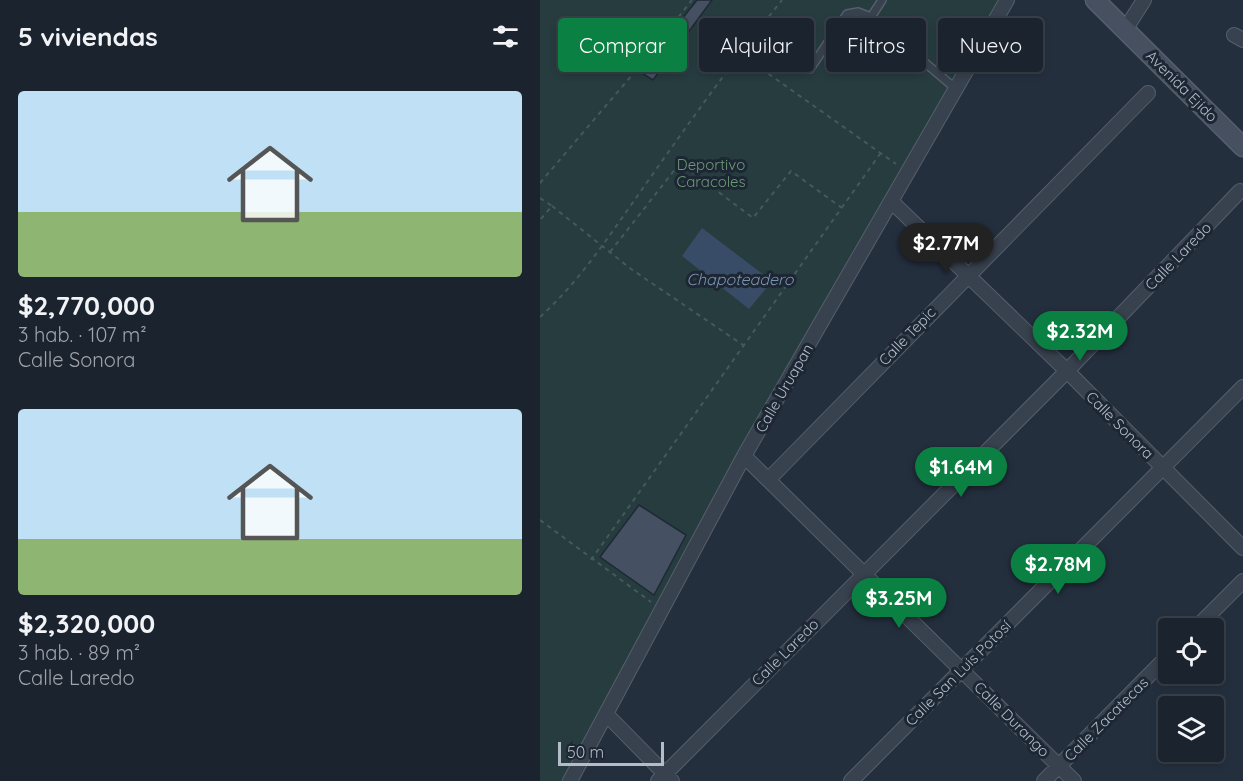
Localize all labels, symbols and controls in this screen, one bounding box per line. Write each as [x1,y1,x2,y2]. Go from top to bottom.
chip: Comprar [558,18,687,72]
chip: Alquilar [699,18,814,72]
chip: Filtros [826,18,926,72]
chip: Nuevo [938,18,1043,72]
text: 5 viviendas [18,20,158,53]
icon: filters [489,20,522,53]
street label: Avenida Ejido [1142,46,1222,126]
icon: home [216,130,324,238]
park label: Deportivo Caracoles [676,155,746,191]
street label: Calle Laredo [1141,218,1215,294]
pin: $2.77M [897,223,995,274]
text: $2.77M [913,230,979,255]
water label: Chapoteadero [687,269,795,289]
text: $2,770,000 [18,289,155,322]
street label: Calle Tepic [874,303,940,369]
pin: $2.32M [1031,311,1129,362]
text: $2.32M [1047,318,1113,343]
text: 3 hab. · 107 m² [18,322,146,347]
street label: Calle Uruapan [751,340,817,436]
text: Calle Sonora [18,347,135,372]
street label: Calle Sonora [1082,387,1158,463]
pin: $1.64M [912,447,1010,498]
icon: home [216,448,324,556]
text: $1.64M [929,454,993,479]
pin: $2.78M [1009,544,1107,595]
text: $2.78M [1025,551,1091,576]
pin: $3.25M [850,578,948,629]
text: $3.25M [866,585,932,610]
text: $2,320,000 [18,607,155,640]
street label: Calle Laredo [747,614,823,690]
street label: Calle San Luis Potosí [901,616,1015,730]
map controls [1158,618,1224,762]
button: locate [1158,618,1224,684]
text: 3 hab. · 89 m² [18,640,140,665]
text: Calle Laredo [18,665,134,690]
street label: Calle Zacatecas [1060,673,1152,765]
street label: Calle Durango [970,677,1054,761]
button: layers [1158,696,1224,762]
scale bar [558,739,664,766]
text: 50 m [567,742,604,762]

